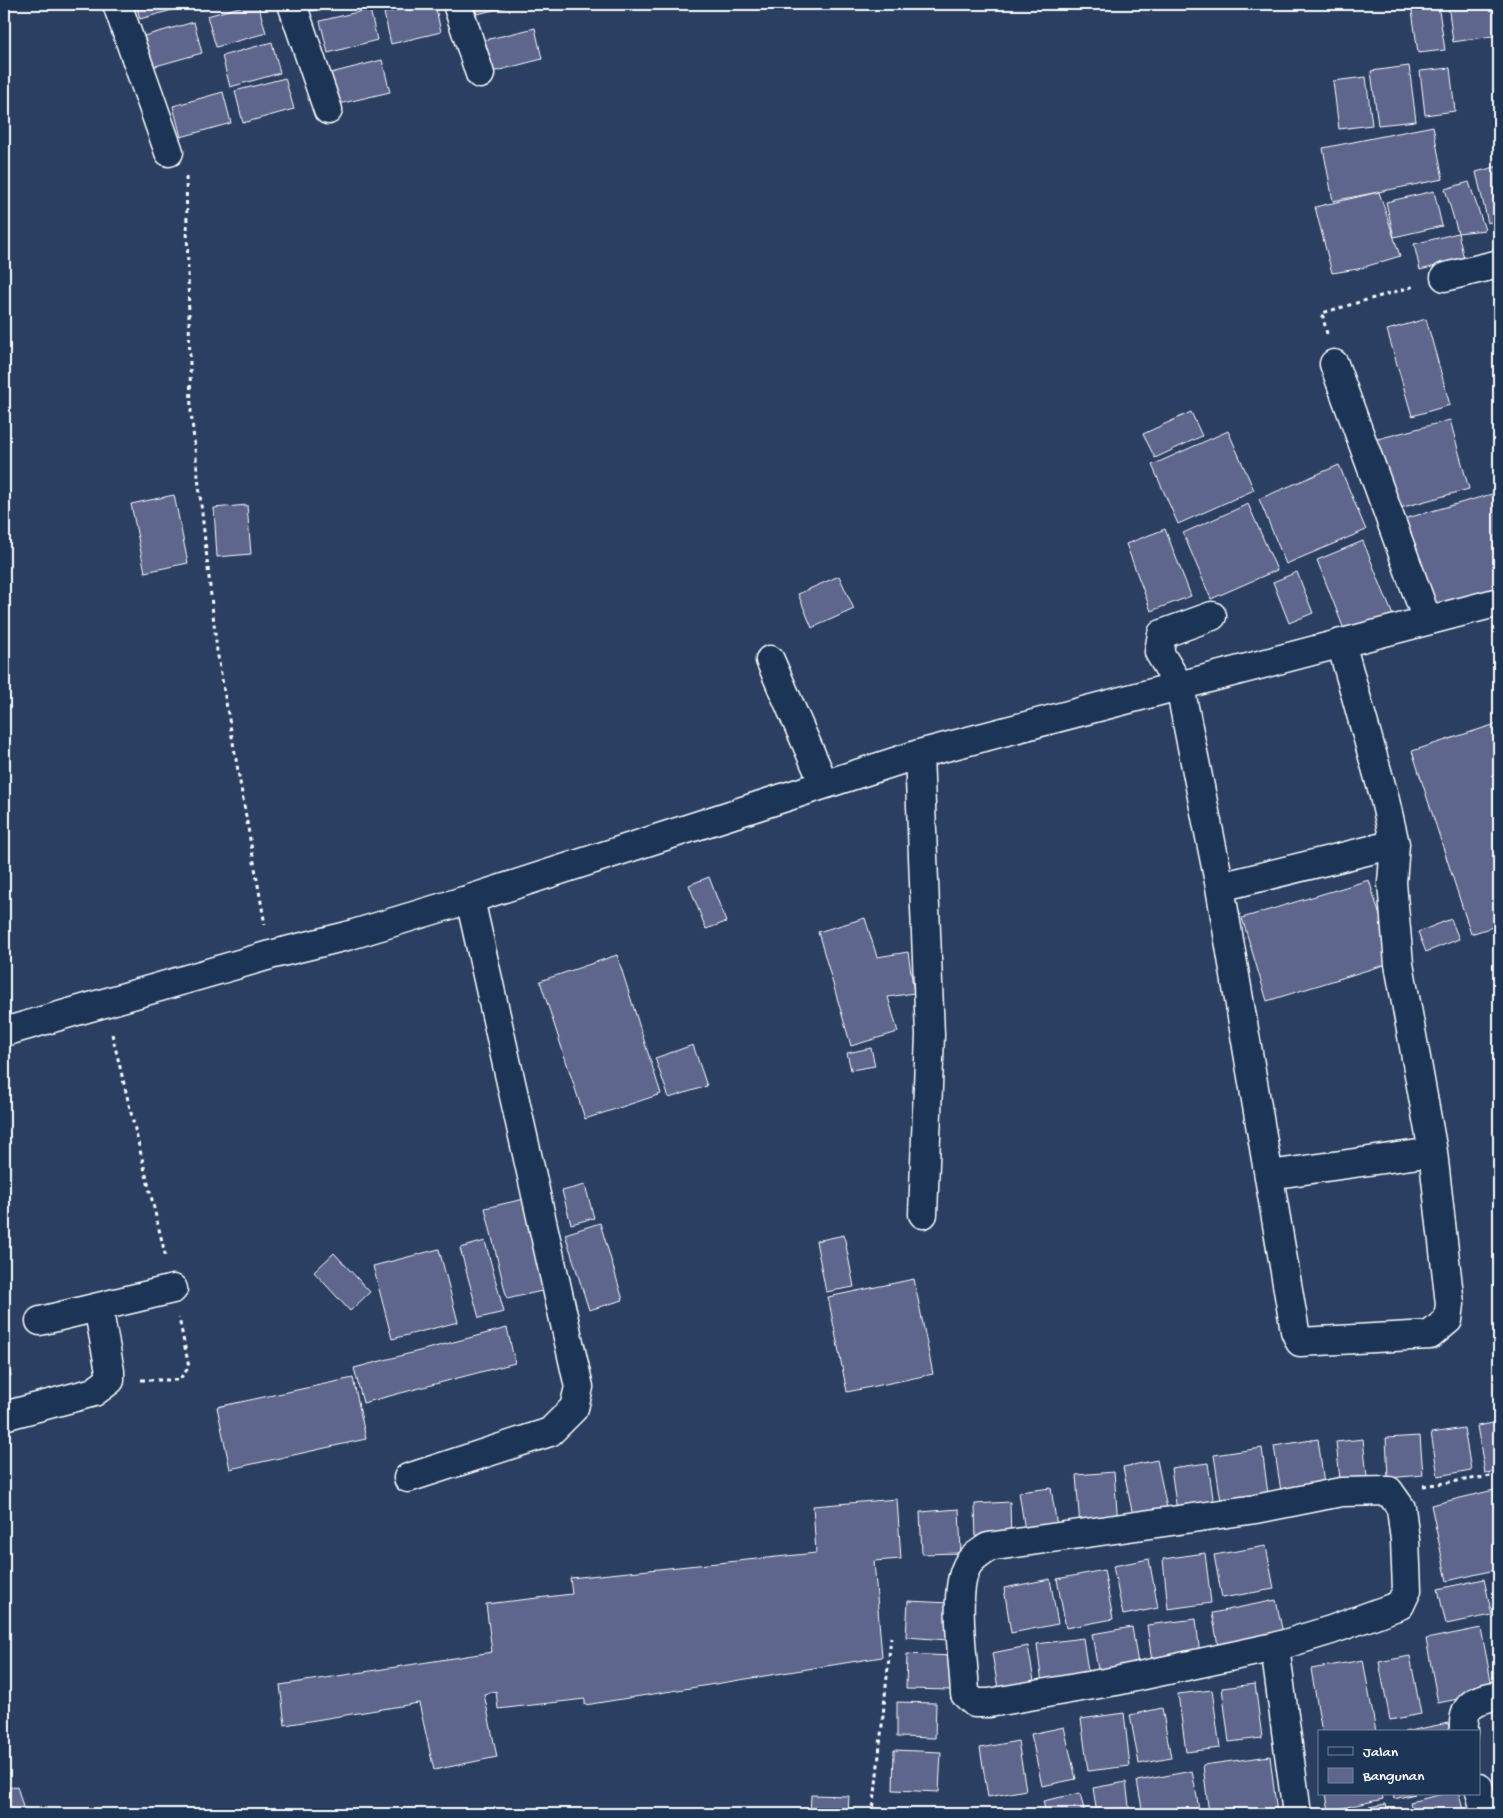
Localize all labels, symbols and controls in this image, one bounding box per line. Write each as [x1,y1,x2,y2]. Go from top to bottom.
legend [1318,1730,1480,1796]
text: Jalan [1363,1744,1398,1762]
text: Bangunan [1362,1768,1424,1786]

